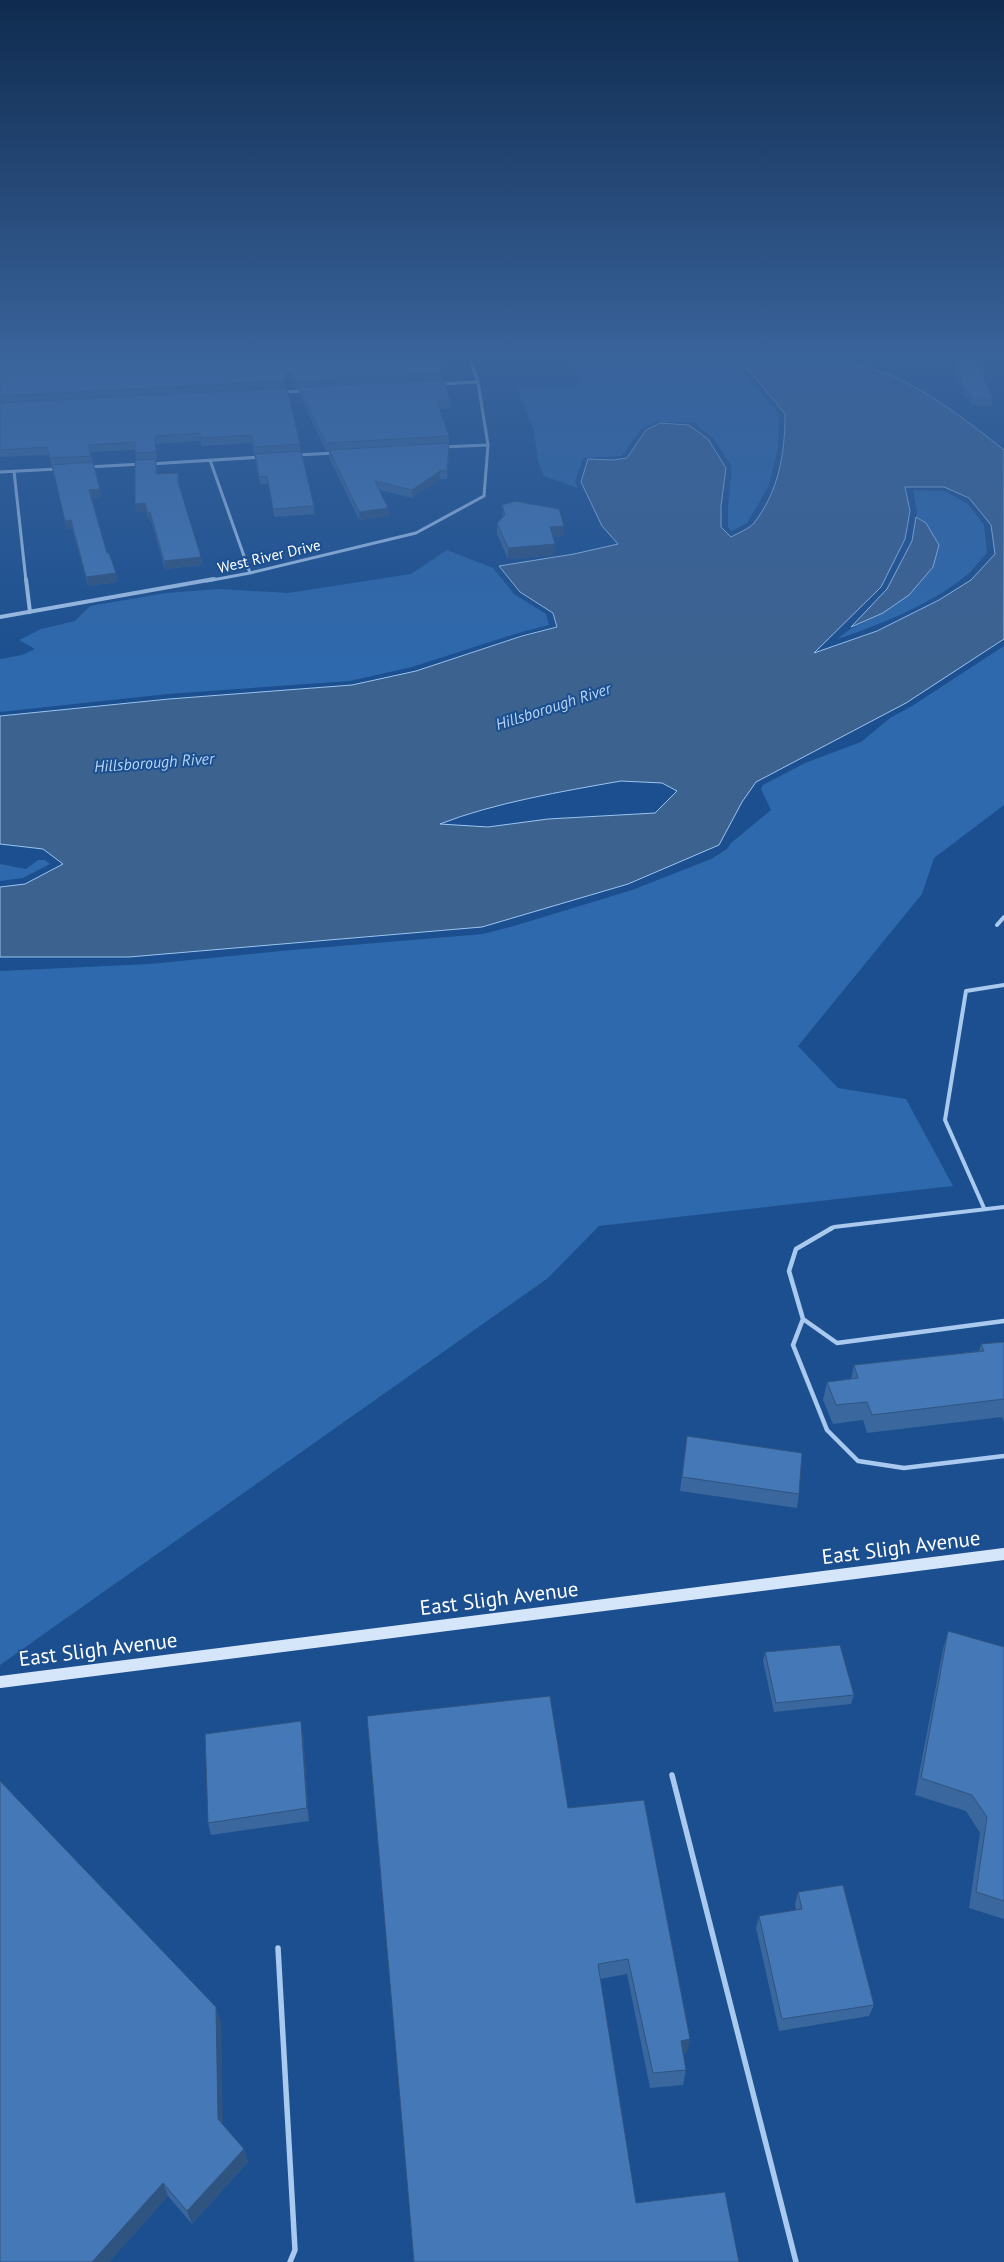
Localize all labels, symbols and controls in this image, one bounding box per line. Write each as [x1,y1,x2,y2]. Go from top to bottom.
street label: West River Drive [216,535,322,577]
water label: Hillsborough River [493,677,615,734]
water label: Hillsborough River [93,748,216,776]
street label: East Sligh Avenue [820,1524,982,1570]
street label: East Sligh Avenue [418,1575,580,1621]
street label: East Sligh Avenue [17,1626,179,1672]

